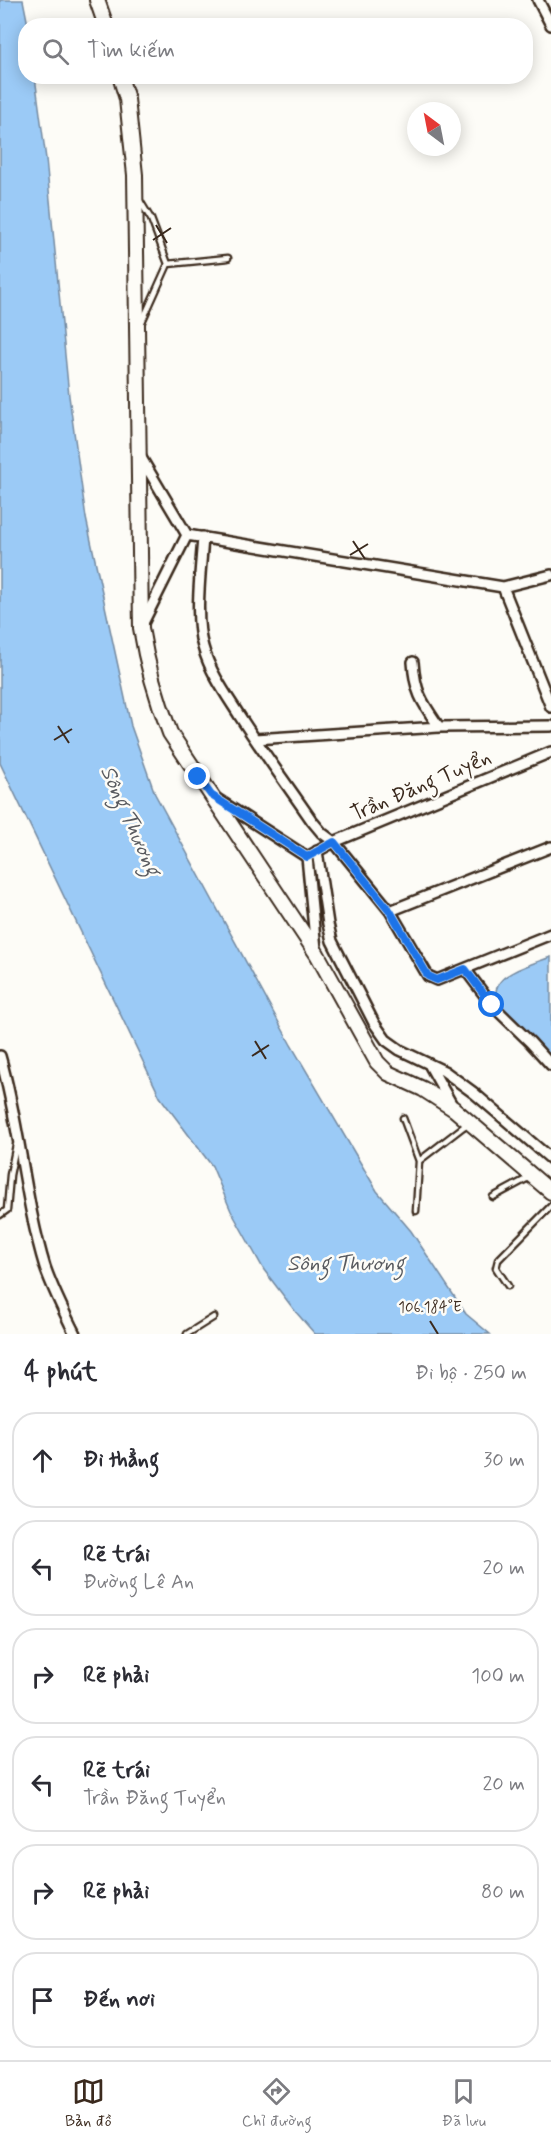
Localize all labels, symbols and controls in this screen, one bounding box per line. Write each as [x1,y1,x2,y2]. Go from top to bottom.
search box [18,18,533,84]
icon: search [39,35,72,68]
text: Tìm kiếm [87,37,175,65]
north arrow [407,102,461,156]
street label: Trần Đăng Tuyển [346,744,496,830]
water label: Sông Thương [91,761,168,884]
route end [184,763,210,789]
route start [478,991,504,1017]
water label: Sông Thương [287,1250,408,1281]
text: 106.184°E [398,1298,462,1318]
text: 4 phút [24,1356,97,1390]
text: Đi bộ · 250 m [415,1360,527,1387]
icon: ahead [26,1444,59,1477]
text: Đi thẳng [83,1446,159,1474]
text: 30 m [483,1447,525,1474]
text: Rẽ trái [83,1541,150,1569]
icon: left [26,1552,59,1585]
text: 20 m [482,1555,525,1582]
text: Đường Lê An [83,1569,194,1596]
icon: right [26,1660,59,1693]
text: Rẽ phải [83,1662,149,1690]
text: 100 m [471,1663,525,1690]
text: Rẽ trái [83,1757,150,1785]
icon: left [26,1768,59,1801]
text: 20 m [482,1771,525,1798]
text: Trần Đăng Tuyển [83,1785,226,1812]
icon: right [26,1876,59,1909]
text: Rẽ phải [83,1878,149,1906]
text: 80 m [481,1879,525,1906]
icon: arrive [26,1984,59,2017]
text: Đến nơi [83,1986,155,2014]
tab: Bản đồ [65,2075,112,2132]
tab: Chỉ đường [242,2075,312,2132]
tab: Đã lưu [442,2075,486,2132]

